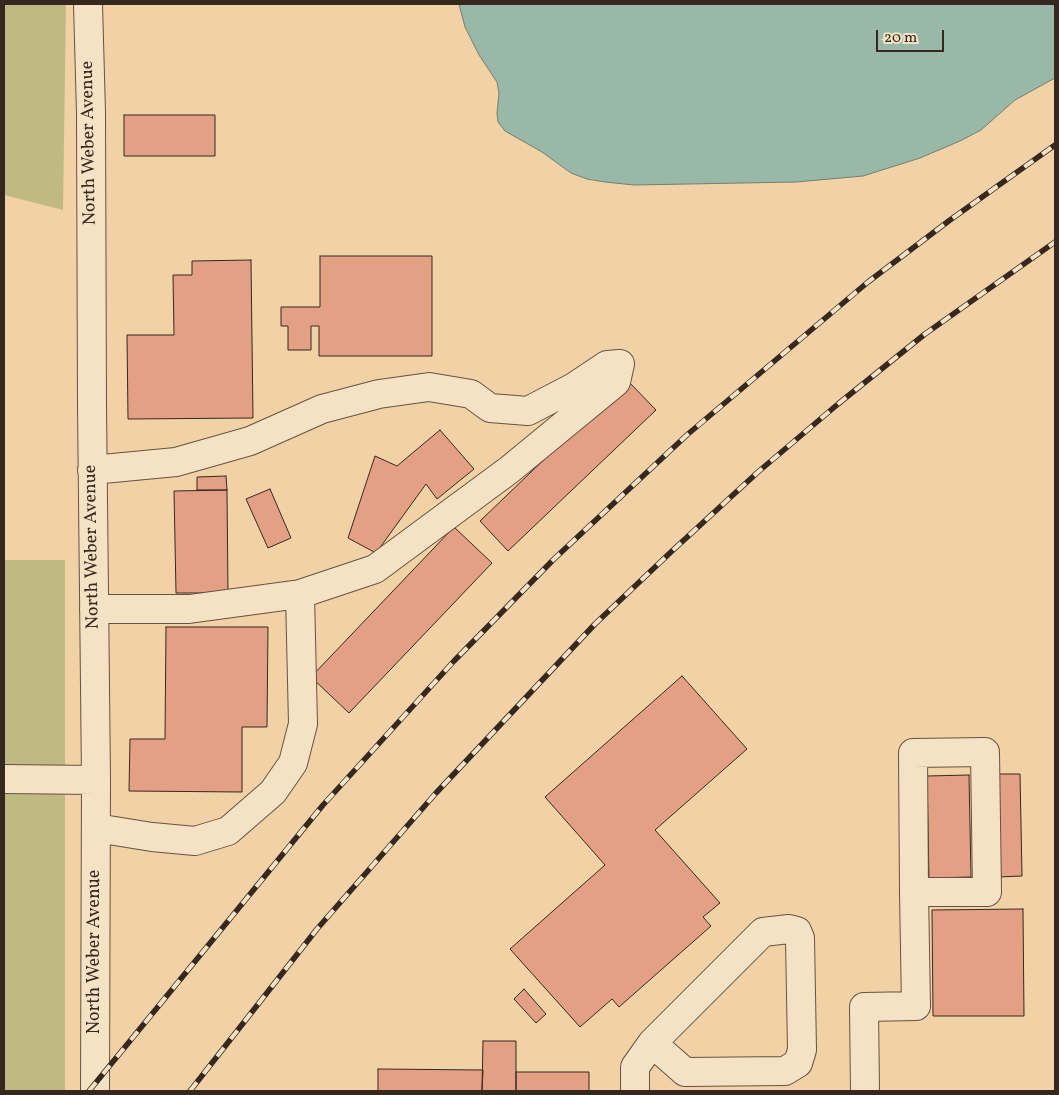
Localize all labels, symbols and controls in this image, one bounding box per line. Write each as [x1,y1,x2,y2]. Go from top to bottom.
scale bar [879,20,946,52]
text: 20 m [884,28,917,49]
street label: North Weber Avenue [78,60,102,226]
street label: North Weber Avenue [81,464,105,630]
street label: North Weber Avenue [85,870,107,1034]

